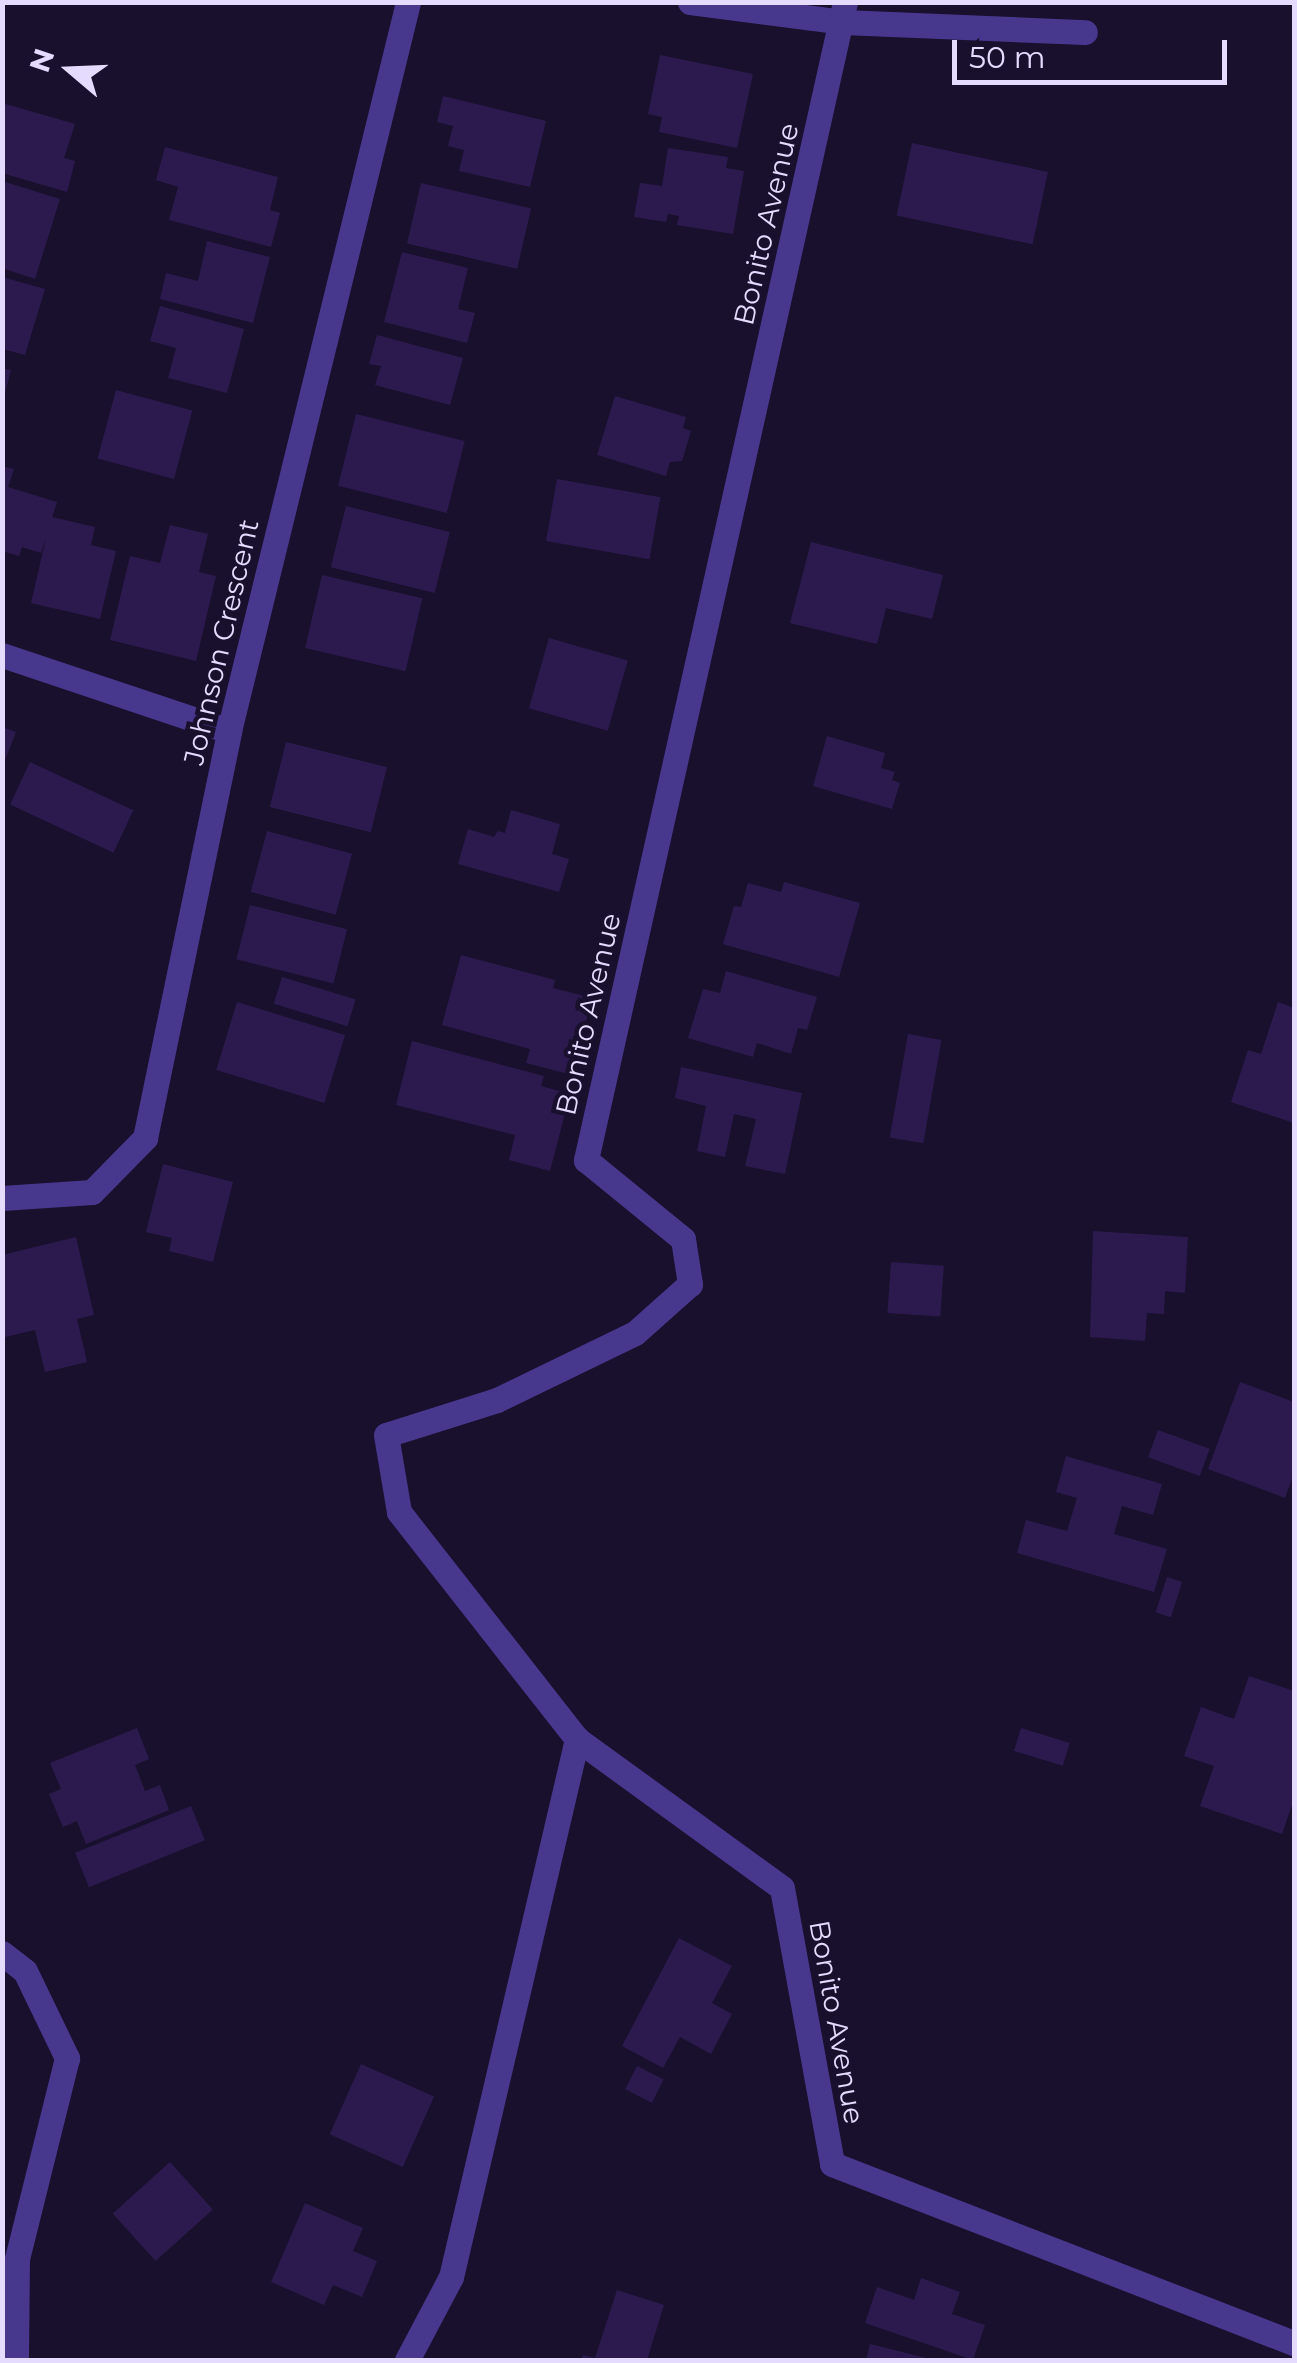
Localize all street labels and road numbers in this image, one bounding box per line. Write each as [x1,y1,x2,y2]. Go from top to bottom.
street label: Bonito Avenue [726,120,806,328]
street label: Johnson Crescent [176,516,266,768]
street label: Bonito Avenue [548,910,628,1118]
street label: Bonito Avenue [803,1918,871,2126]

